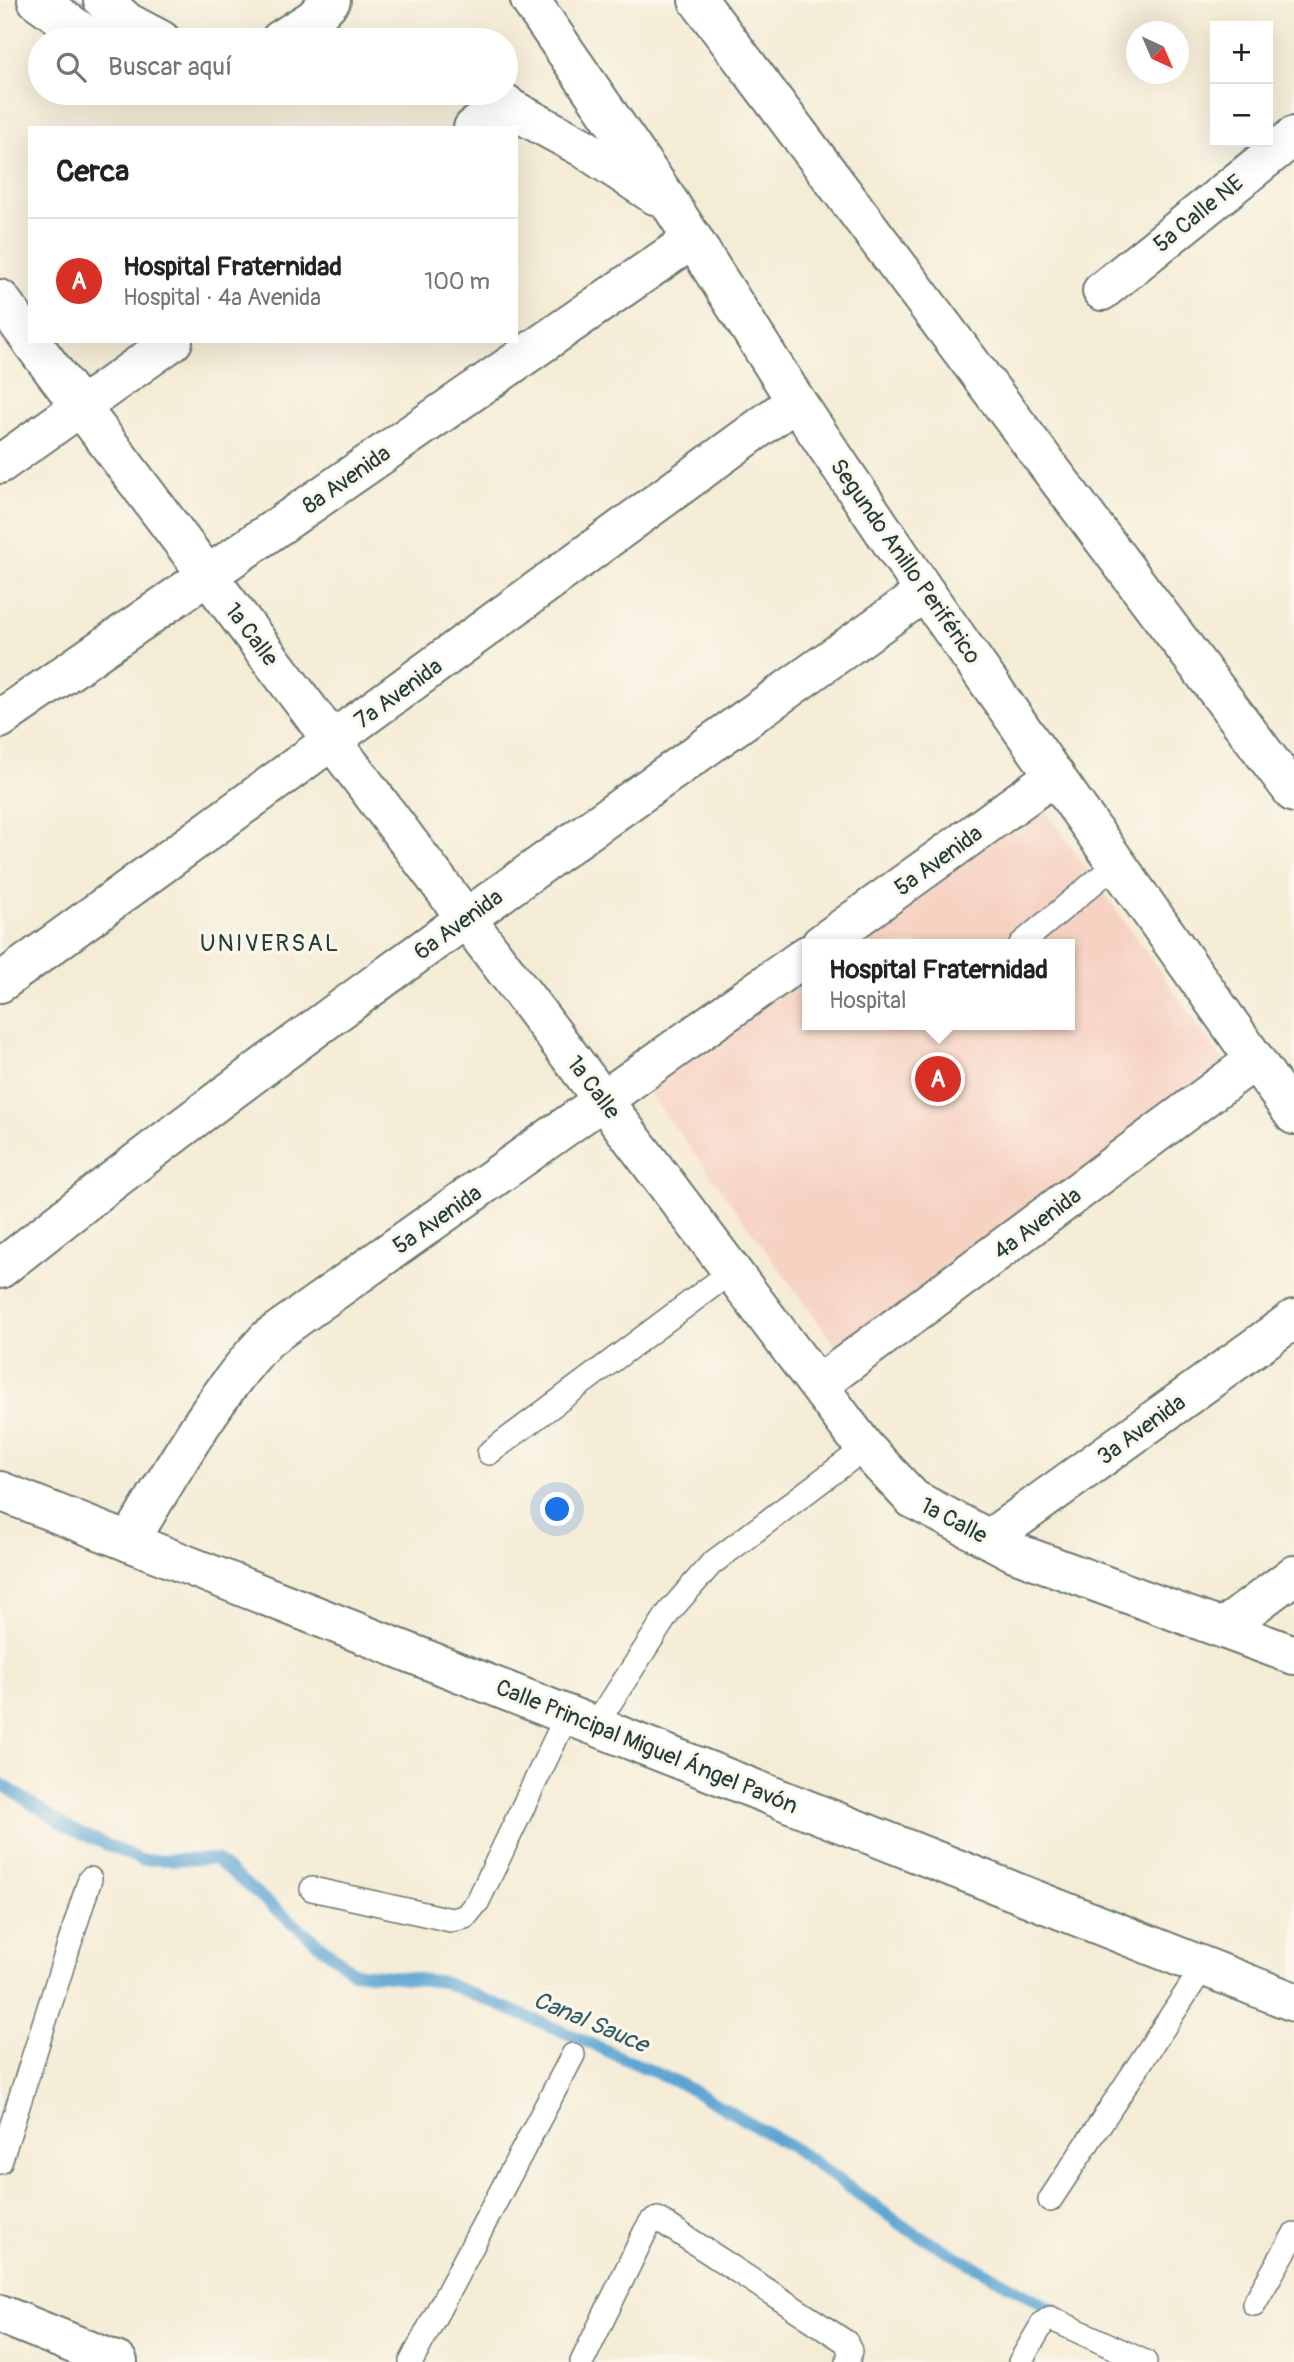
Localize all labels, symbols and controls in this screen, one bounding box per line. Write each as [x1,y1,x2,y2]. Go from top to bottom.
north arrow [1126,21,1189,84]
map controls [1210,21,1273,147]
button: + [1210,21,1273,84]
search box [28,28,518,105]
icon: search [52,48,90,86]
text: Buscar aquí [108,51,232,83]
button: − [1210,84,1273,147]
text: Cerca [56,153,129,190]
street label: 5a Calle NE [1147,168,1249,259]
text: Hospital Fraternidad [123,251,342,283]
text: A [72,267,86,296]
text: 100 m [424,267,490,296]
text: Hospital · 4a Avenida [123,283,321,312]
street label: 8a Avenida [297,439,396,520]
street label: Segundo Anillo Periférico [824,453,987,669]
street label: 1a Calle [218,597,285,672]
street label: 7a Avenida [349,652,448,735]
street label: 5a Avenida [889,819,988,902]
street label: 6a Avenida [408,882,508,966]
district label: UNIVERSAL [200,929,340,958]
popup [802,939,1075,1030]
text: Hospital Fraternidad [829,954,1048,986]
text: Hospital [829,986,907,1015]
street label: 1a Calle [560,1050,627,1125]
pin: A [915,1053,961,1105]
street label: 5a Avenida [387,1178,487,1261]
street label: 4a Avenida [987,1181,1087,1266]
street label: 3a Avenida [1091,1388,1191,1471]
street label: 1a Calle [915,1491,993,1550]
your location [540,1492,574,1526]
street label: Calle Principal Miguel Ángel Pavón [492,1672,802,1820]
water label: Canal Sauce [529,1985,654,2060]

